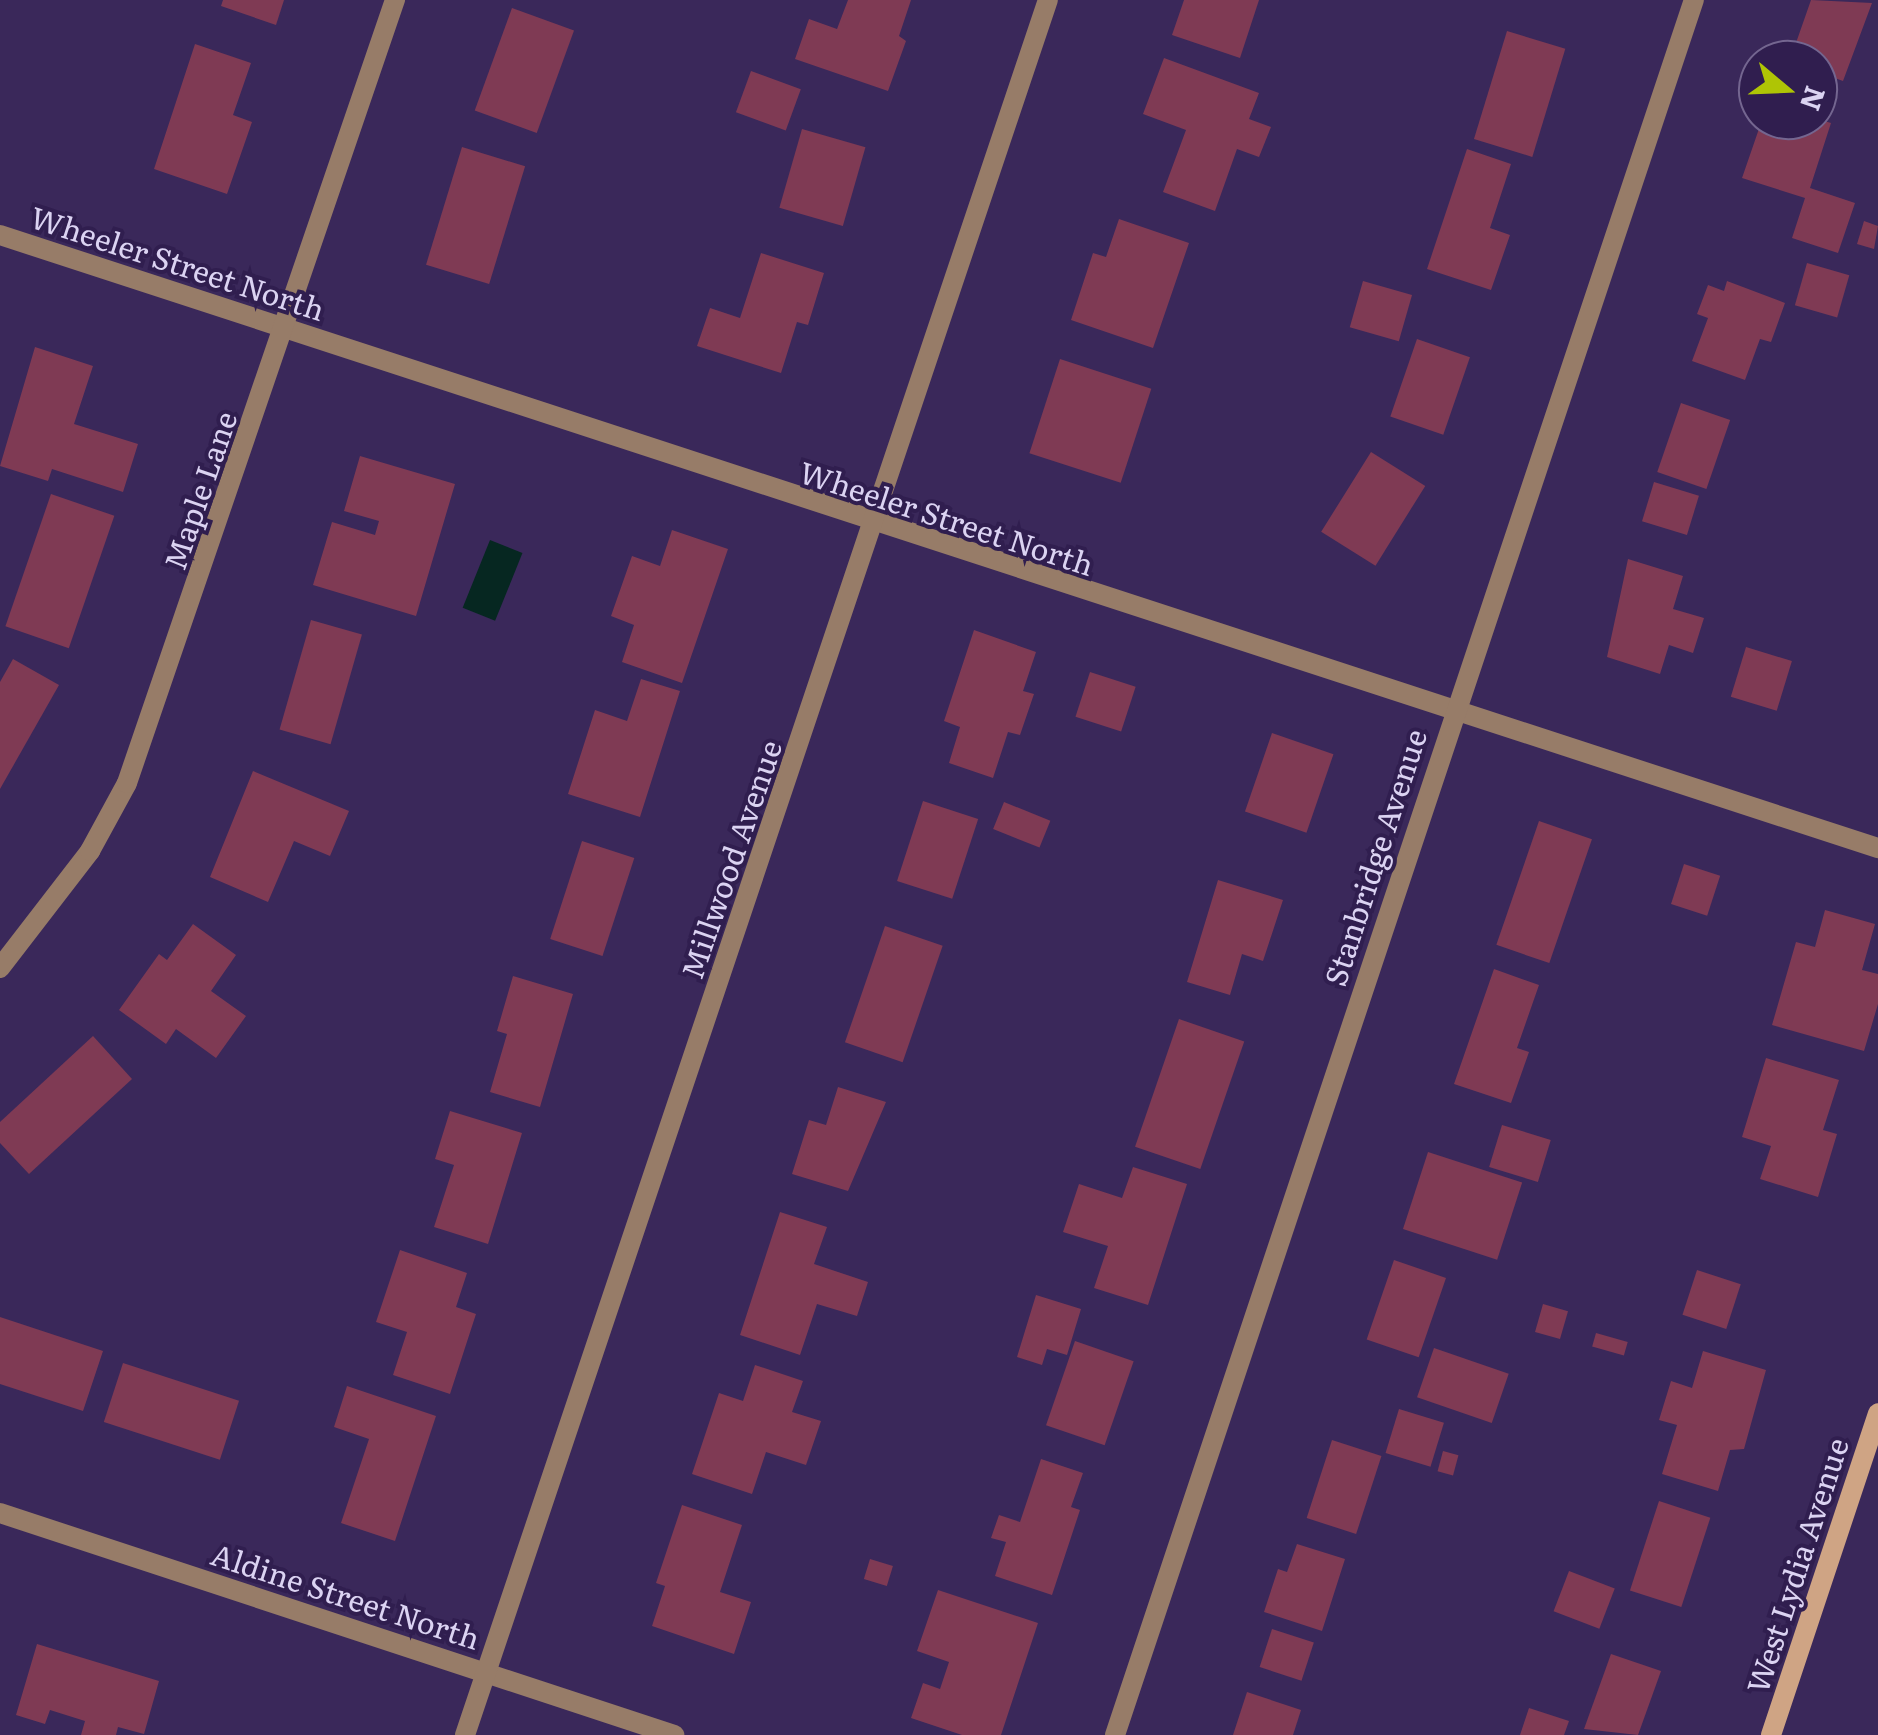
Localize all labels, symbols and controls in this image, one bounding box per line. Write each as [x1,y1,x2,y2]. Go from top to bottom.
north arrow [1738,40,1838,140]
text: N [1791,81,1838,117]
street label: Wheeler Street North [26,197,330,327]
street label: Maple Lane [155,406,243,574]
street label: Wheeler Street North [795,452,1099,582]
street label: Stanbridge Avenue [1316,724,1432,990]
street label: Millwood Avenue [672,735,788,983]
street label: West Lydia Avenue [1738,1433,1854,1697]
street label: Aldine Street North [207,1535,485,1655]

